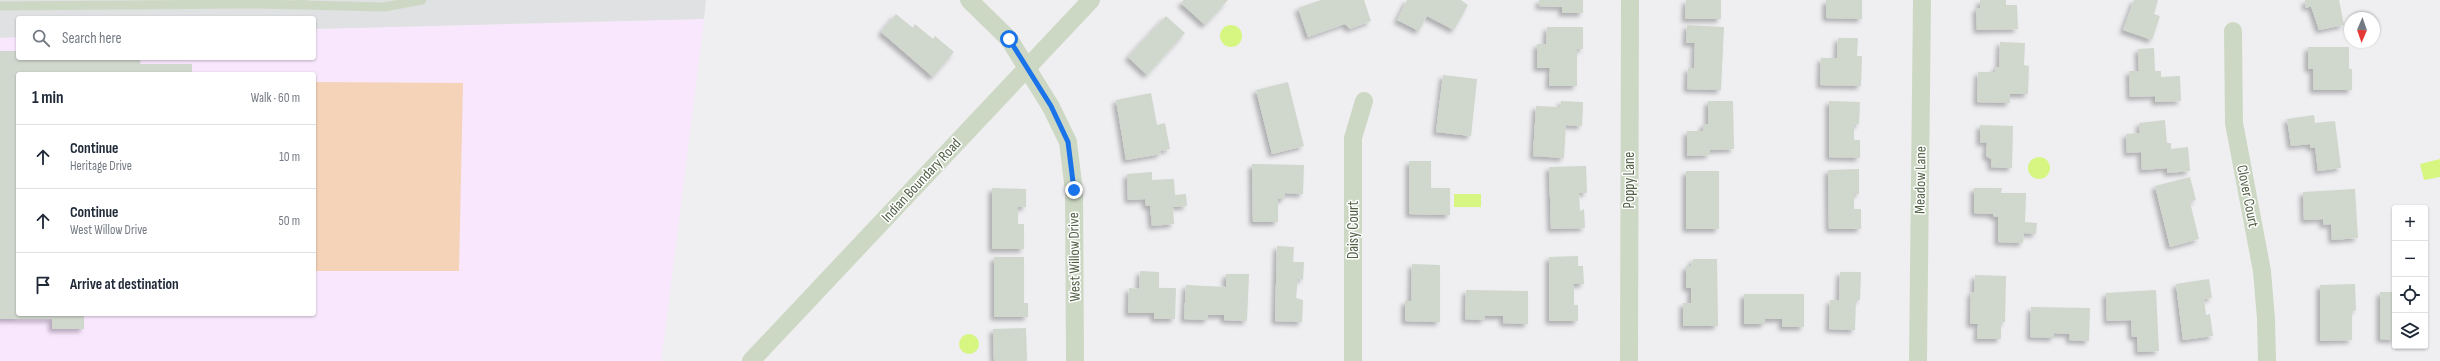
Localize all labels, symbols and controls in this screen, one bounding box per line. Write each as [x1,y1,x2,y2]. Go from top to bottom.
north arrow [2344,12,2380,48]
search box [16,16,316,60]
icon: search [30,27,52,49]
text: Search here [62,29,122,48]
route start [1000,30,1018,48]
text: 1 min [32,88,64,108]
text: Walk · 60 m [251,90,300,106]
street label: Indian Boundary Road [877,134,965,226]
text: Continue [70,139,119,158]
icon: ahead [32,146,54,168]
street label: Meadow Lane [1910,146,1931,214]
text: 10 m [279,149,300,165]
street label: Poppy Lane [1620,152,1639,208]
text: Heritage Drive [70,158,132,174]
street label: Clover Court [2232,163,2263,229]
route end [1065,181,1083,199]
street label: Daisy Court [1344,201,1363,259]
text: Continue [70,203,119,222]
map controls [2392,205,2428,349]
button: + [2392,205,2428,241]
icon: ahead [32,210,54,232]
street label: West Willow Drive [1064,212,1085,302]
text: 50 m [279,213,300,229]
text: West Willow Drive [70,222,147,238]
button: − [2392,241,2428,277]
icon: arrive [32,274,54,296]
text: Arrive at destination [70,275,179,294]
button: locate [2392,277,2428,313]
button: layers [2392,313,2428,349]

